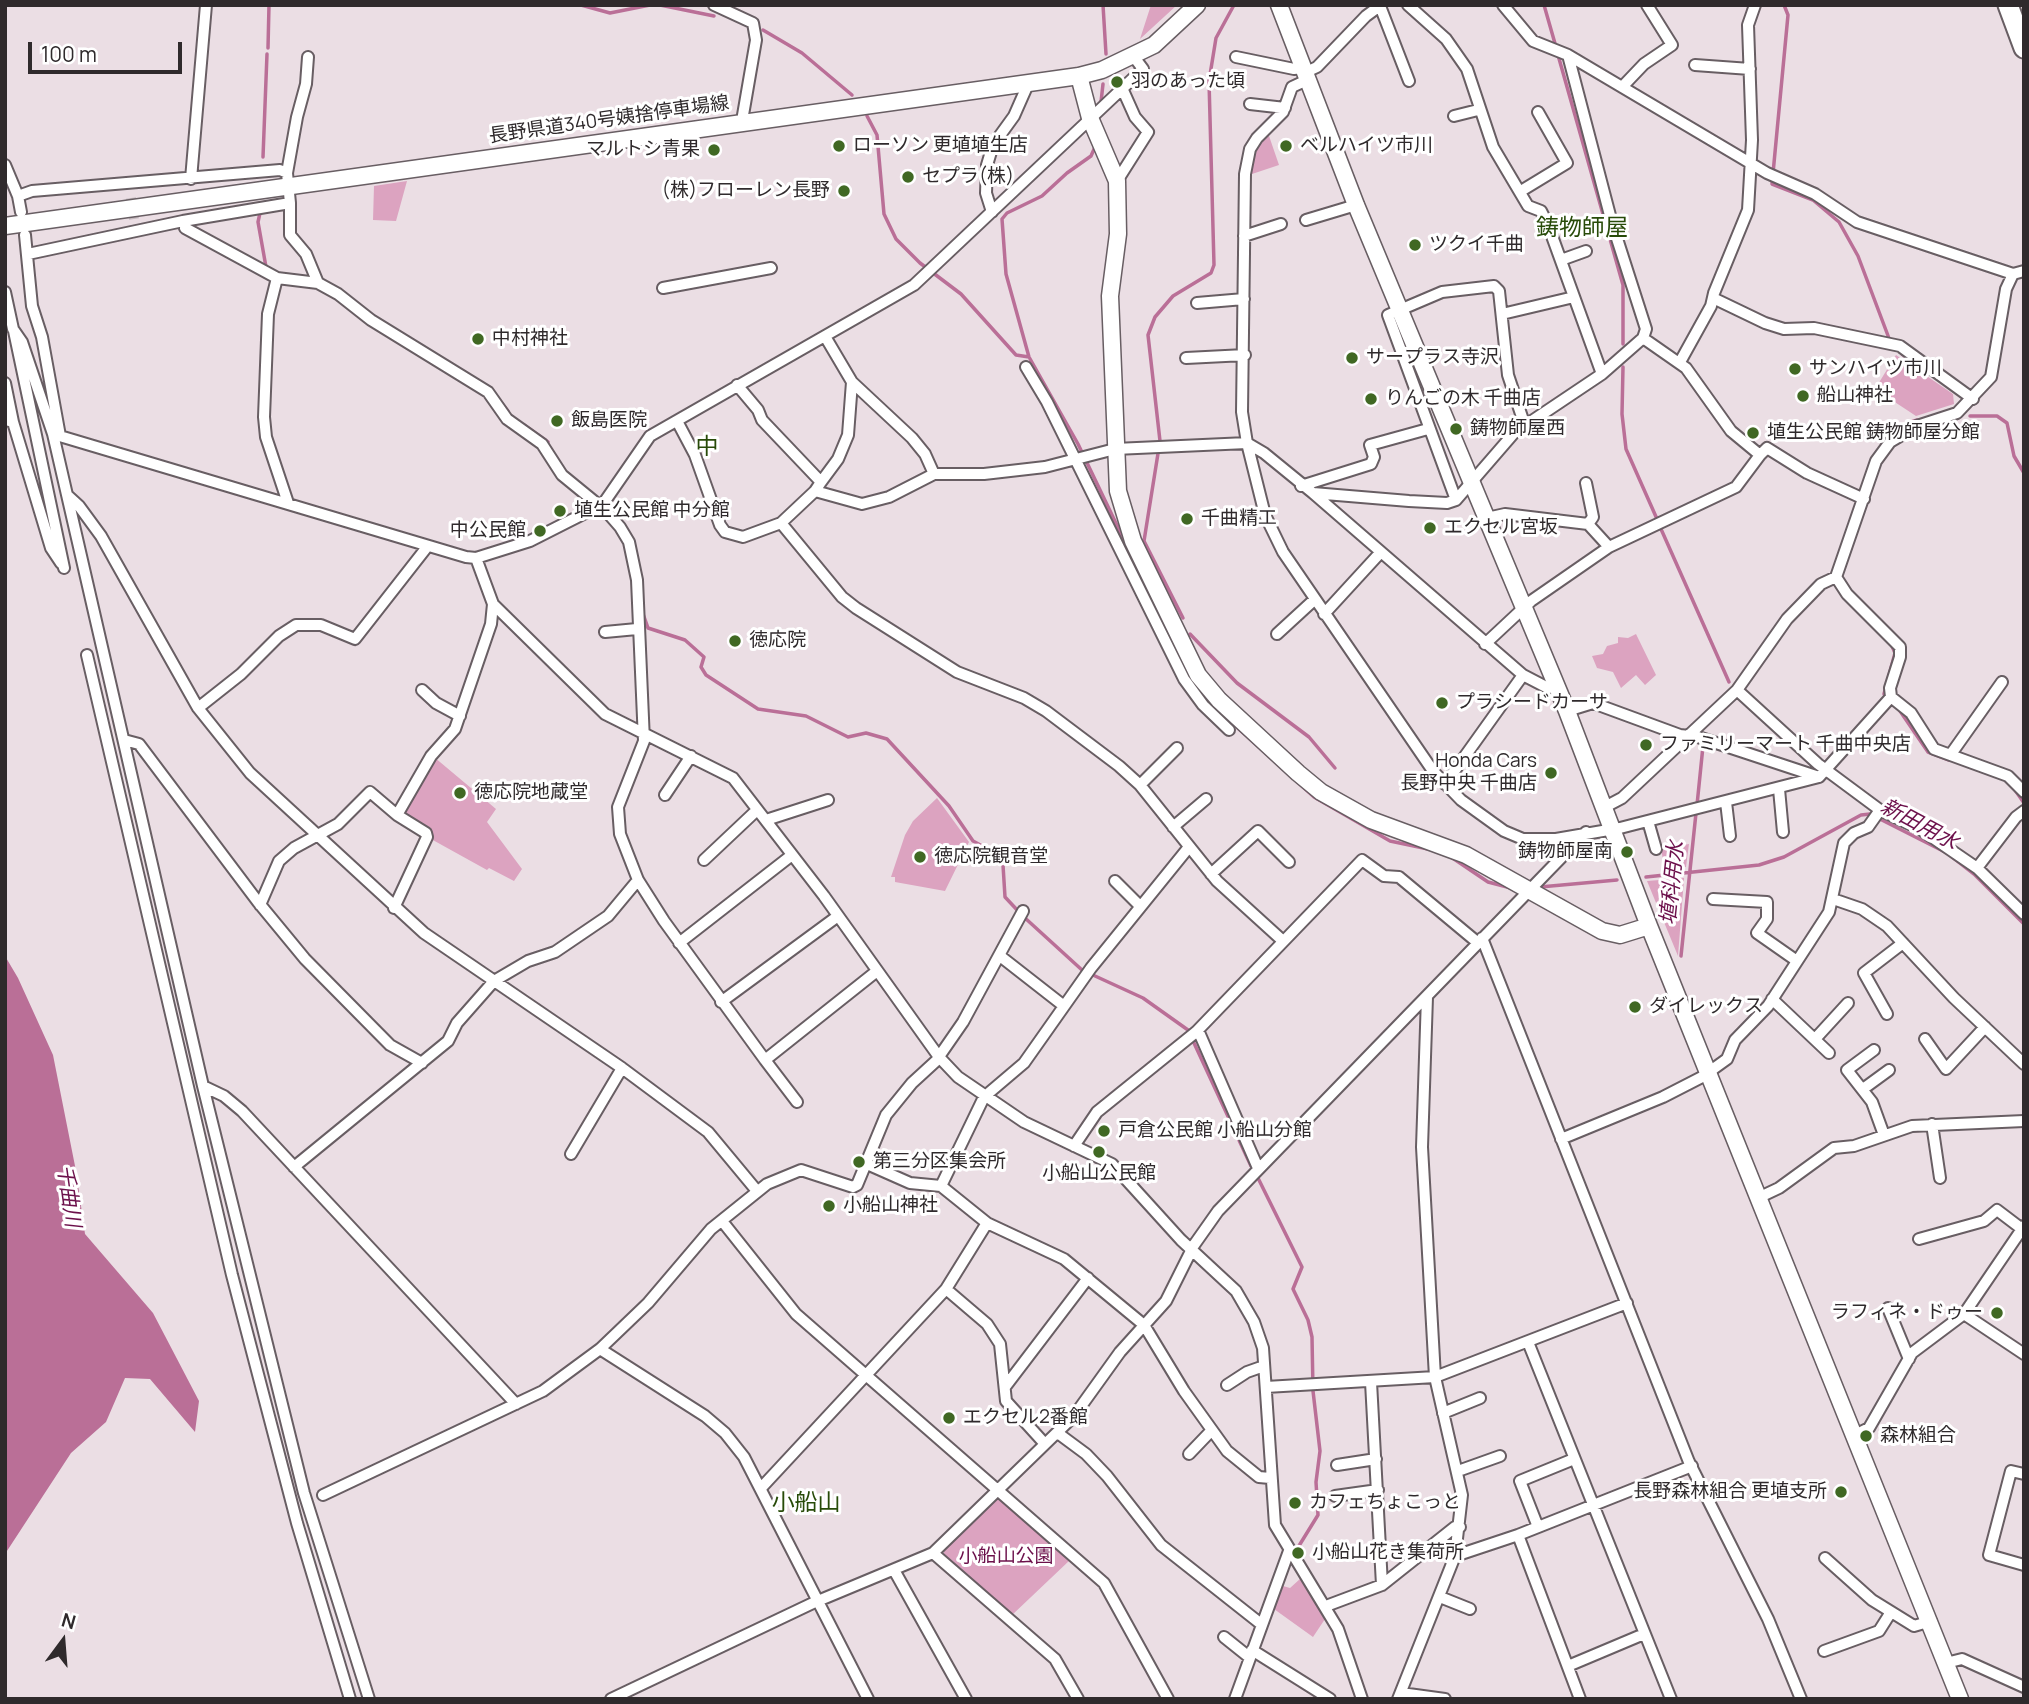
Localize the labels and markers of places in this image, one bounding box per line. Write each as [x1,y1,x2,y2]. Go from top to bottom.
place label: 羽のあった頃 [1131,71,1245,93]
marker: 羽のあった頃 [1109,74,1125,90]
place label: ローソン 更埴埴生店 [853,135,1028,157]
place label: ベルハイツ市川 [1300,135,1433,157]
marker: ローソン 更埴埴生店 [831,138,847,154]
marker: ベルハイツ市川 [1278,138,1294,154]
place label: マルトシ青果 [586,139,700,161]
marker: マルトシ青果 [706,142,722,158]
place label: セプラ(株) [922,166,1014,188]
marker: セプラ(株) [900,169,916,185]
place label: (株)フローレン長野 [662,180,830,202]
marker: (株)フローレン長野 [836,183,852,199]
place label: ツクイ千曲 [1429,234,1524,256]
marker: ツクイ千曲 [1407,237,1423,253]
place label: 中村神社 [492,328,568,350]
marker: 中村神社 [470,331,486,347]
place label: サープラス寺沢 [1366,347,1499,369]
marker: サープラス寺沢 [1344,350,1360,366]
place label: サンハイツ市川 [1809,358,1942,380]
marker: サンハイツ市川 [1787,361,1803,377]
place label: 船山神社 [1817,385,1893,407]
place label: りんごの木 千曲店 [1385,388,1541,410]
marker: 船山神社 [1795,388,1811,404]
marker: りんごの木 千曲店 [1363,391,1379,407]
place label: 飯島医院 [571,410,647,432]
marker: 飯島医院 [549,413,565,429]
place label: 鋳物師屋西 [1470,418,1565,440]
marker: 鋳物師屋西 [1448,421,1464,437]
place label: 埴生公民館 鋳物師屋分館 [1767,422,1980,444]
marker: 埴生公民館 鋳物師屋分館 [1745,425,1761,441]
place label: 埴生公民館 中分館 [574,500,730,522]
marker: 埴生公民館 中分館 [552,503,568,519]
place label: 千曲精工 [1201,508,1277,530]
marker: 千曲精工 [1179,511,1195,527]
place label: エクセル宮坂 [1444,517,1558,539]
place label: 中公民館 [450,520,526,542]
marker: エクセル宮坂 [1422,520,1438,536]
marker: 中公民館 [532,523,548,539]
place label: 徳応院 [749,630,806,652]
marker: 徳応院 [727,633,743,649]
place label: プラシードカーサ [1456,692,1608,714]
marker: プラシードカーサ [1434,695,1450,711]
place label: ファミリーマート 千曲中央店 [1660,734,1911,756]
marker: ファミリーマート 千曲中央店 [1638,737,1654,753]
place label: Honda Cars 長野中央 千曲店 [1400,751,1537,795]
marker: Honda Cars 長野中央 千曲店 [1543,765,1559,781]
place label: 徳応院地蔵堂 [474,782,588,804]
marker: 徳応院地蔵堂 [452,785,468,801]
place label: 鋳物師屋南 [1518,841,1613,863]
marker: 鋳物師屋南 [1619,844,1635,860]
place label: 徳応院観音堂 [934,846,1048,868]
marker: 徳応院観音堂 [912,849,928,865]
place label: ダイレックス [1649,996,1763,1018]
marker: ダイレックス [1627,999,1643,1015]
place label: 戸倉公民館 小船山分館 [1118,1120,1312,1142]
marker: 戸倉公民館 小船山分館 [1096,1123,1112,1139]
marker: 小船山公民館 [1091,1144,1107,1160]
place label: 第三分区集会所 [873,1151,1006,1173]
marker: 第三分区集会所 [851,1154,867,1170]
place label: 小船山公民館 [1042,1163,1156,1185]
place label: 小船山神社 [843,1195,938,1217]
marker: 小船山神社 [821,1198,837,1214]
place label: ラフィネ・ドゥー [1831,1302,1983,1324]
marker: ラフィネ・ドゥー [1989,1305,2005,1321]
place label: エクセル2番館 [963,1407,1088,1429]
marker: エクセル2番館 [941,1410,957,1426]
place label: 森林組合 [1880,1425,1956,1447]
marker: 森林組合 [1858,1428,1874,1444]
place label: 長野森林組合 更埴支所 [1633,1481,1827,1503]
marker: 長野森林組合 更埴支所 [1833,1484,1849,1500]
place label: カフェちょこっと [1309,1492,1461,1514]
marker: カフェちょこっと [1287,1495,1303,1511]
place label: 小船山花き集荷所 [1312,1542,1464,1564]
marker: 小船山花き集荷所 [1290,1545,1306,1561]

